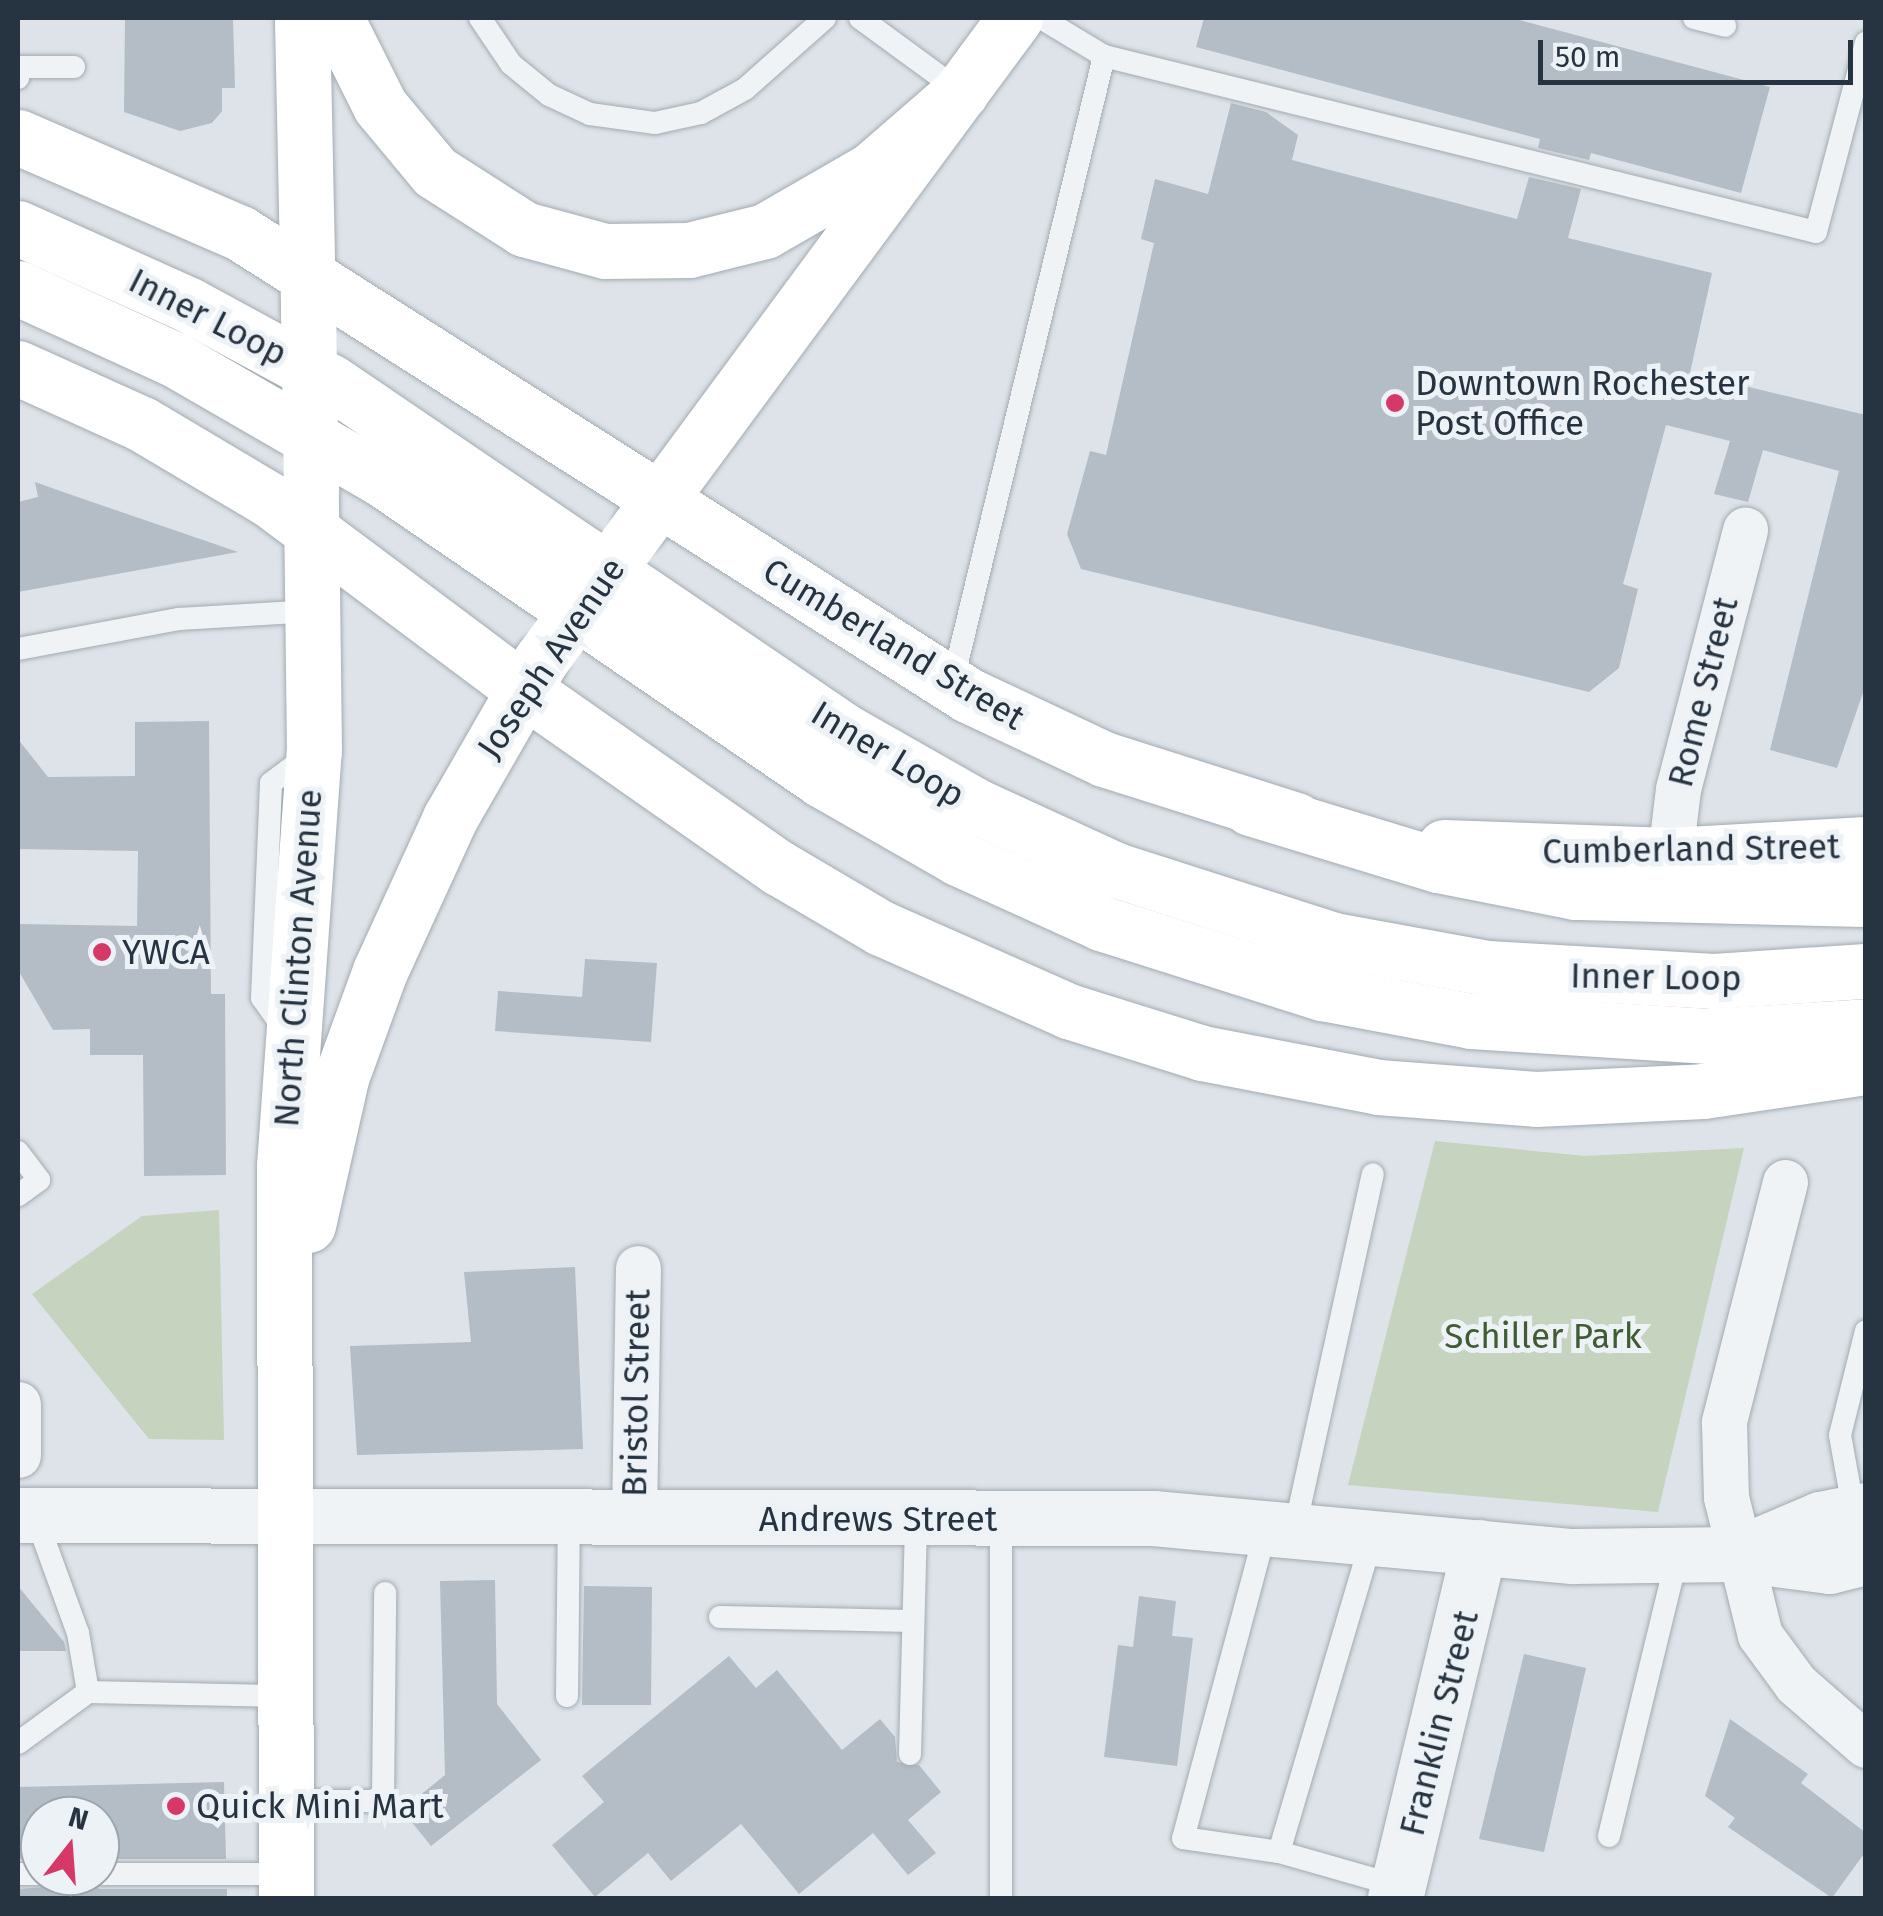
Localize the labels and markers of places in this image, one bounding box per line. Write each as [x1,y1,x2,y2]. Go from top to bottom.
place label: Downtown Rochester Post Office [1415,362,1749,444]
marker: Downtown Rochester Post Office [1384,392,1406,414]
place label: YWCA [122,931,210,973]
marker: YWCA [91,941,113,963]
place label: Quick Mini Mart [196,1785,444,1827]
marker: Quick Mini Mart [165,1795,187,1817]

